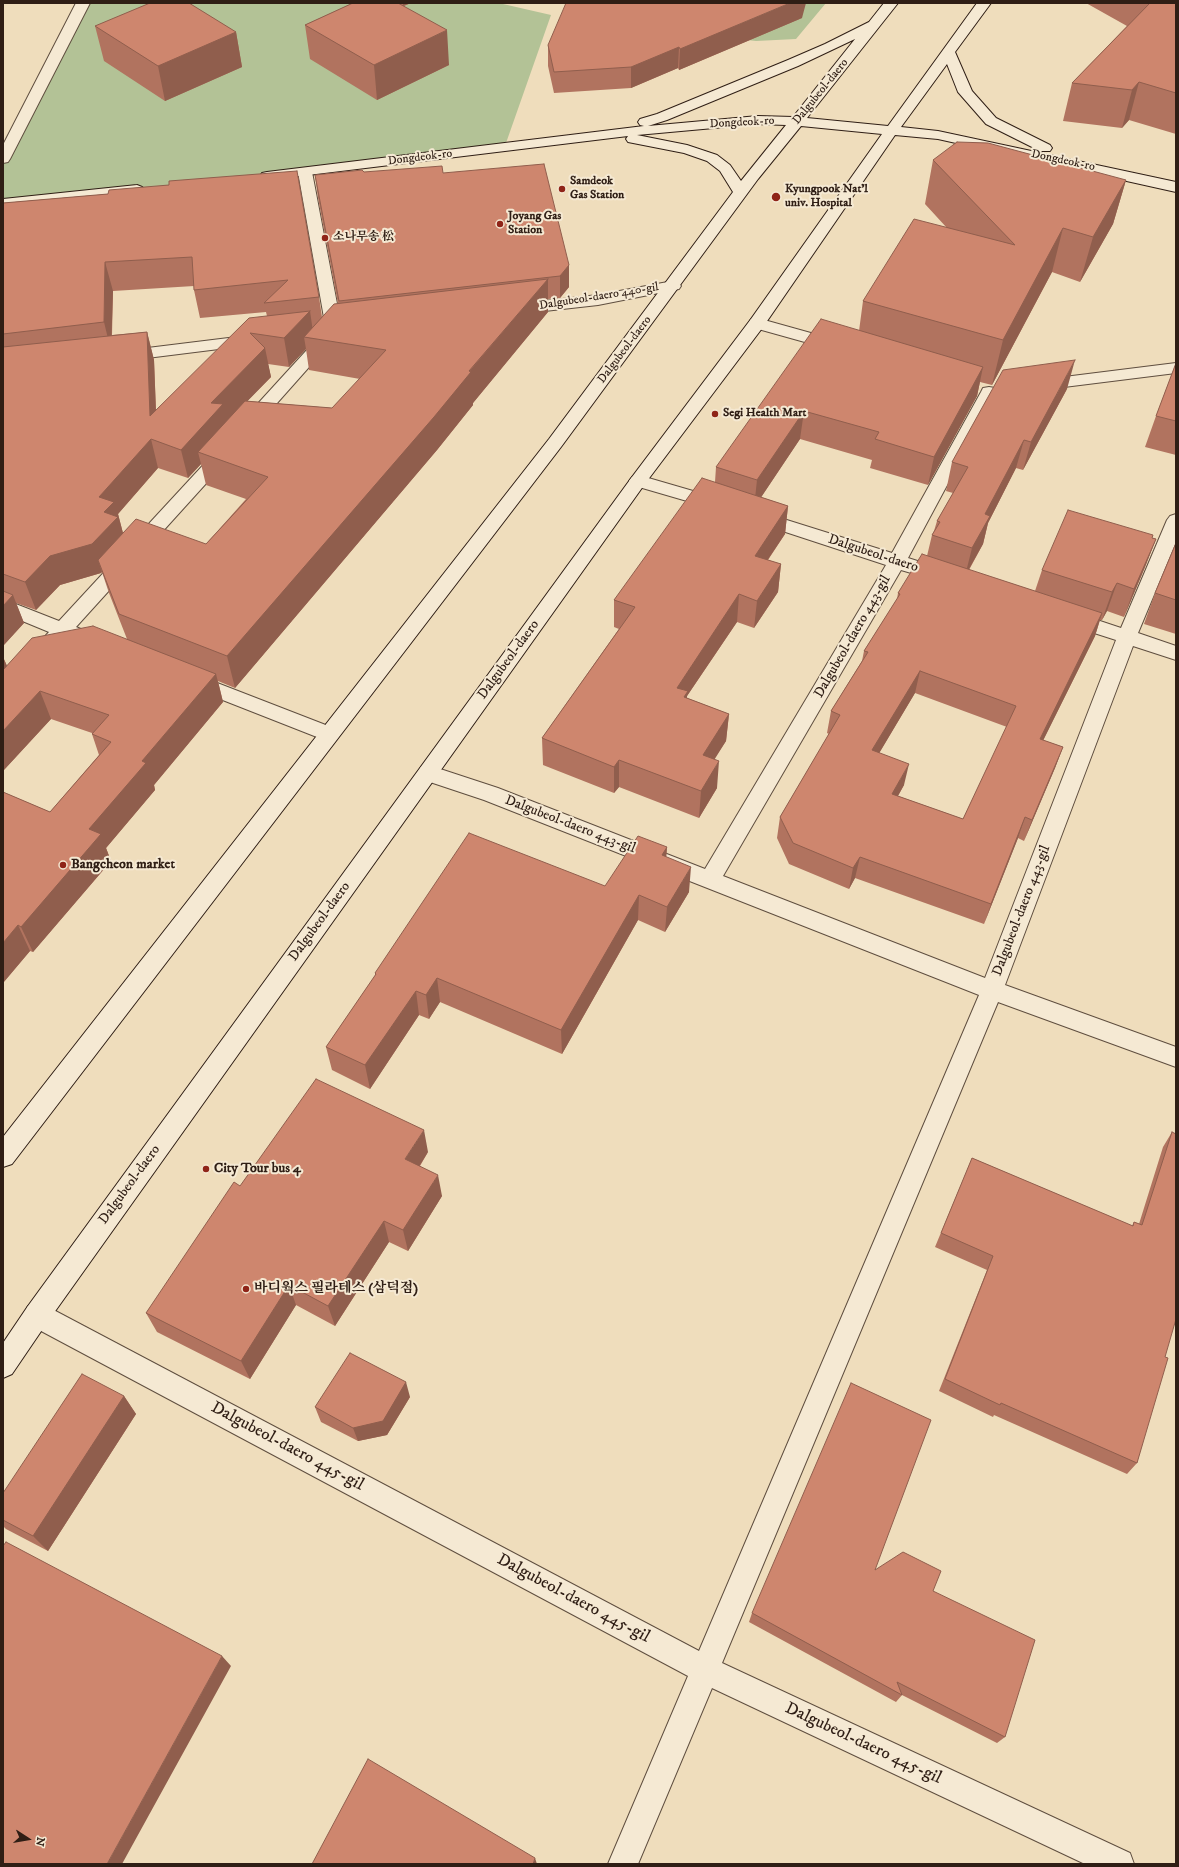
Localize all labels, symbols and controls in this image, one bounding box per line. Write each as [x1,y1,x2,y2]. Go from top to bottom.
street label: Dalgubeol-daero [790,56,852,128]
street label: Dongdeok-ro [709,114,775,132]
street label: Dongdeok-ro [387,147,453,169]
street label: Dongdeok-ro [1030,147,1096,175]
place label: Samdeok Gas Station [570,175,624,203]
place label: Kyungpook Nat'l univ. Hospital [785,183,868,211]
marker: Samdeok Gas Station [557,184,567,194]
marker: Kyungpook Nat'l univ. Hospital [770,191,782,203]
place label: Joyang Gas Station [508,210,561,238]
marker: Joyang Gas Station [495,219,505,229]
place label: 소나무송 松 [333,231,394,245]
marker: 소나무송 松 [320,233,330,243]
street label: Dalgubeol-daero 440-gil [538,280,660,314]
street label: Dalgubeol-daero [595,314,655,386]
place label: Segi Health Mart [723,407,806,421]
marker: Segi Health Mart [710,409,720,419]
street label: Dalgubeol-daero [826,532,920,576]
street label: Dalgubeol-daero 443-gil [811,573,895,701]
street label: Dalgubeol-daero [475,617,543,703]
street label: Dalgubeol-daero 443-gil [502,792,638,858]
street label: Dalgubeol-daero 443-gil [989,843,1055,979]
place label: Bangcheon market [71,857,175,873]
marker: Bangcheon market [58,860,68,870]
street label: Dalgubeol-daero [286,879,354,965]
street label: Dalgubeol-daero [96,1142,164,1228]
place label: City Tour bus 4 [214,1161,301,1177]
marker: City Tour bus 4 [201,1164,211,1174]
place label: 바디웍스 필라테스 (삼덕점) [254,1281,418,1297]
marker: 바디웍스 필라테스 (삼덕점) [241,1284,251,1294]
street label: Dalgubeol-daero 445-gil [207,1398,367,1496]
street label: Dalgubeol-daero 445-gil [493,1550,653,1648]
street label: Dalgubeol-daero 445-gil [782,1699,944,1789]
north arrow [8,1819,48,1859]
text: N [32,1836,48,1847]

